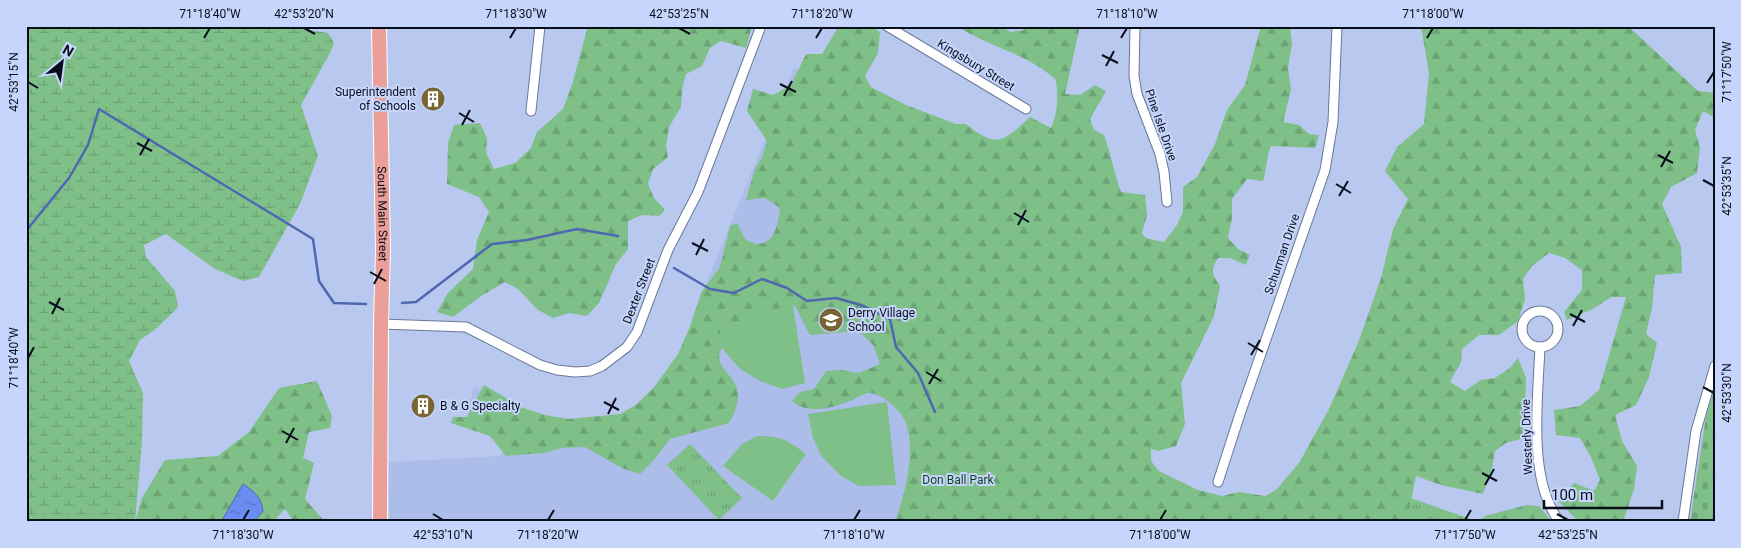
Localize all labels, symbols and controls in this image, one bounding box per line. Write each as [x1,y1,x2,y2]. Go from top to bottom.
text: 71°18'40"W [179,7,241,21]
text: 42°53'20"N [274,7,334,21]
text: 71°18'30"W [485,7,547,21]
text: 42°53'25"N [649,7,709,21]
text: 71°18'20"W [791,7,853,21]
text: 71°18'10"W [1096,7,1158,21]
text: 71°18'00"W [1402,7,1464,21]
street label: Kingsbury Street [935,36,1017,94]
north arrow [38,38,88,88]
text: N [60,41,77,60]
text: 71°17'50"W [1720,41,1734,103]
text: 42°53'15"N [7,52,21,112]
place label: Superintendent of Schools [335,85,416,113]
building icon: Superintendent of Schools [420,86,446,112]
street label: Pine Isle Drive [1142,87,1180,163]
text: 42°53'35"N [1720,156,1734,216]
street label: South Main Street [375,166,390,262]
street label: Schurman Drive [1262,212,1302,296]
street label: Dexter Street [620,256,658,326]
place label: Derry Village School [848,306,915,334]
school or university icon: Derry Village School [818,307,844,333]
text: 71°18'40"W [7,327,21,389]
text: 42°53'30"N [1720,363,1734,423]
building icon: B & G Specialty [410,393,436,419]
place label: B & G Specialty [440,399,521,413]
street label: Westerly Drive [1519,399,1535,475]
park label: Don Ball Park [922,473,995,487]
scale bar [1544,478,1661,510]
text: 100 m [1551,486,1593,504]
text: 71°18'30"W [212,528,274,542]
text: 42°53'10"N [413,528,473,542]
text: 71°18'20"W [517,528,579,542]
text: 71°18'10"W [823,528,885,542]
text: 71°18'00"W [1129,528,1191,542]
text: 71°17'50"W [1434,528,1496,542]
text: 42°53'25"N [1538,528,1598,542]

